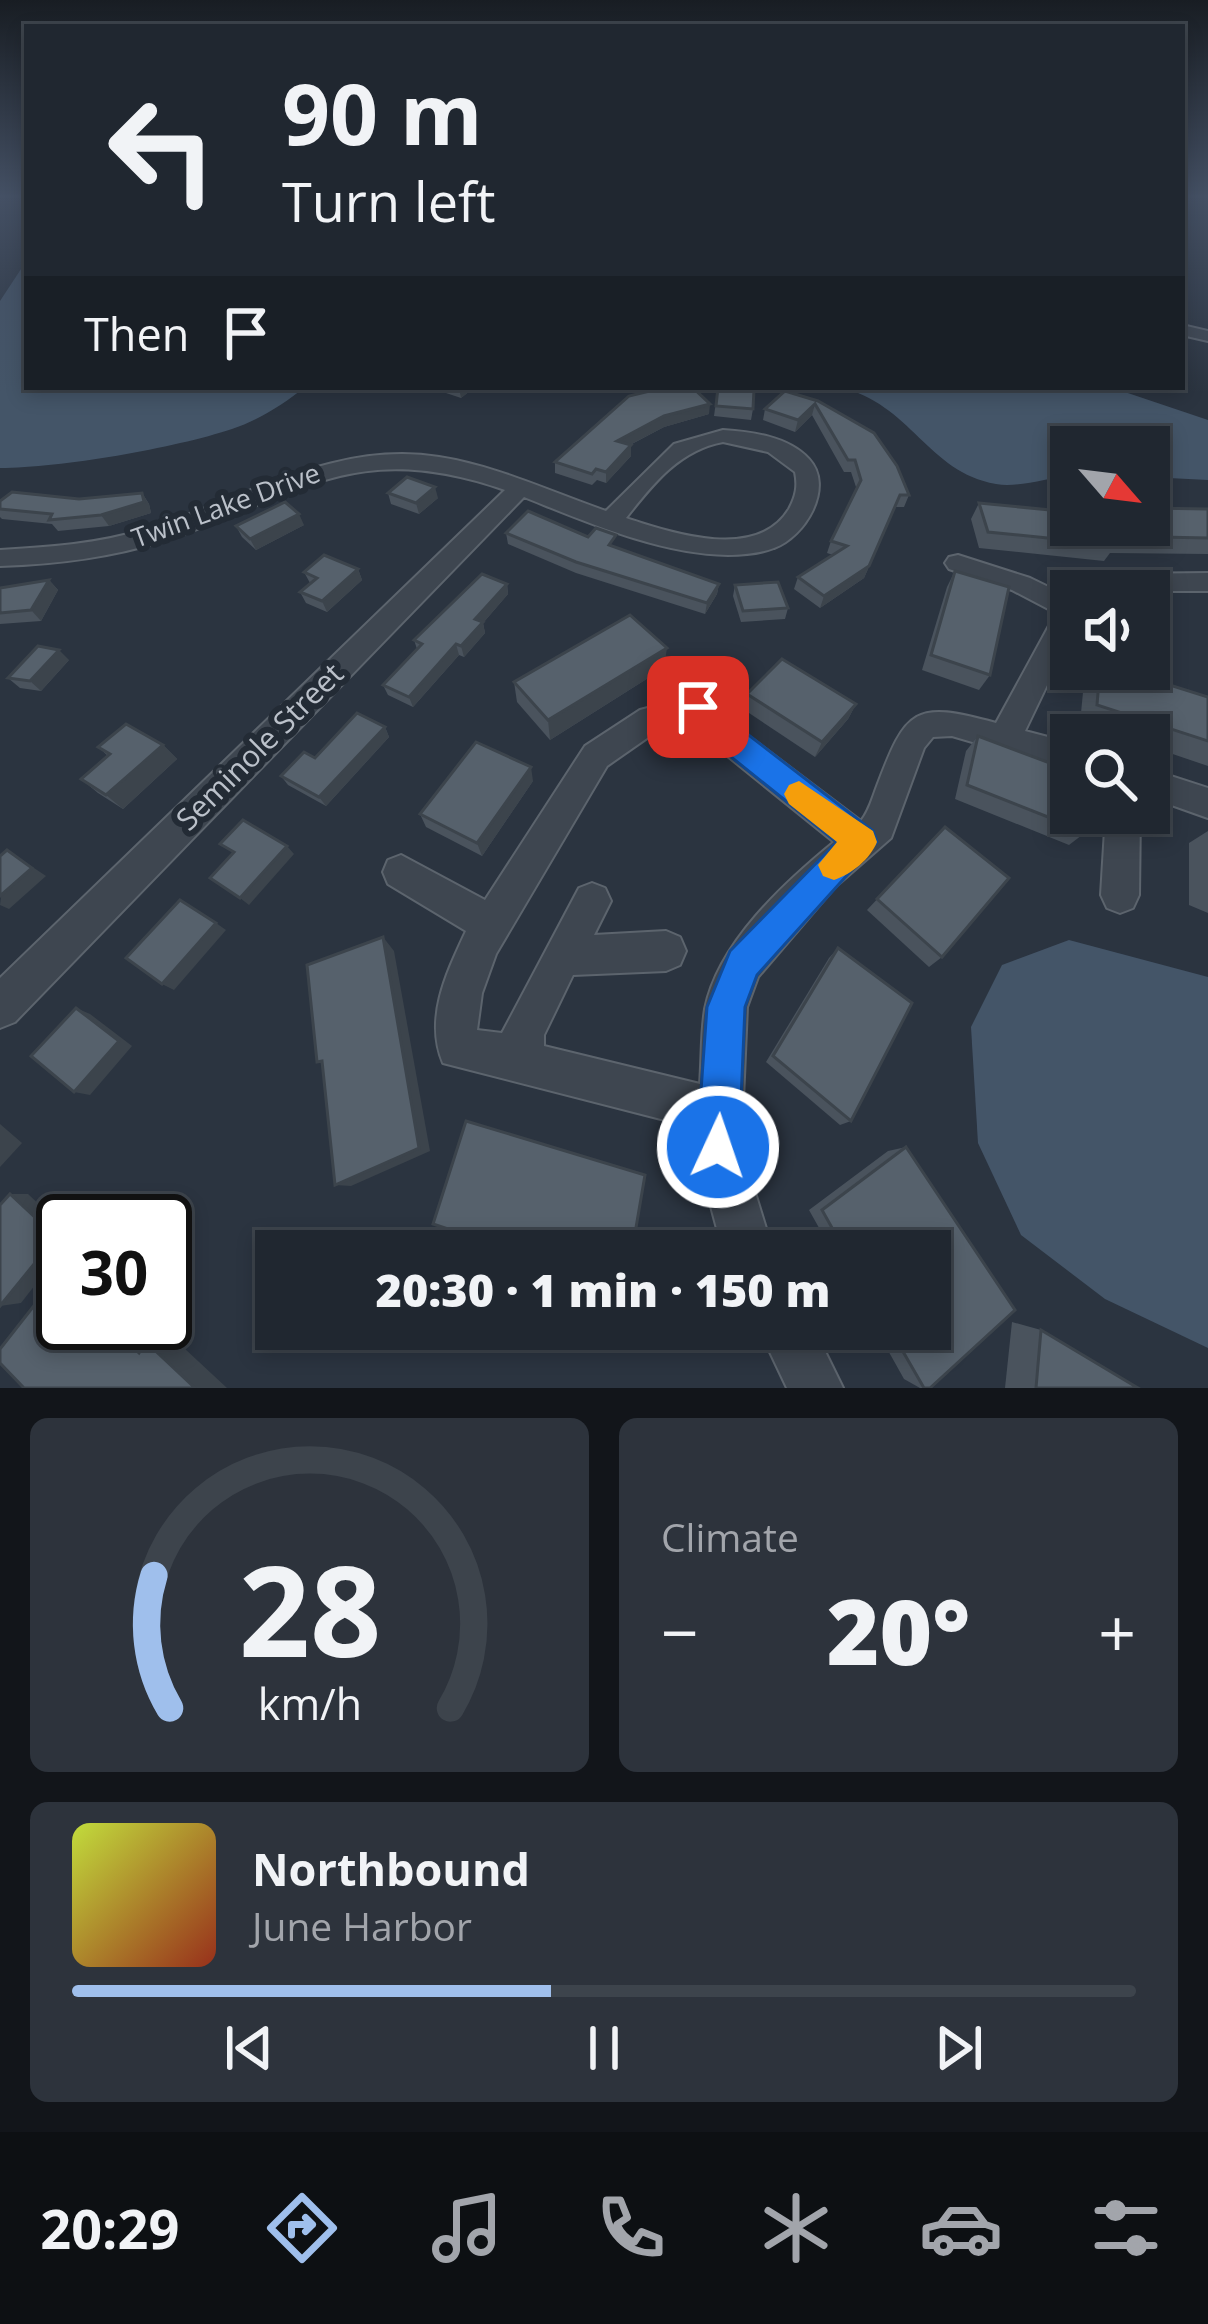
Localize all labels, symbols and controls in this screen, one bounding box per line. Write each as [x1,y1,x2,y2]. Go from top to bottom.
text: 90 m [282,55,482,170]
icon: left [84,72,240,228]
text: Turn left [282,164,495,238]
icon: arrive [213,300,279,366]
text: Then [84,303,189,364]
north arrow [1050,426,1170,546]
map controls [1050,426,1170,834]
street label: Twin Lake Drive [126,453,325,556]
button: sound [1050,570,1170,690]
street label: Seminole Street [166,653,352,839]
pin [647,656,749,758]
icon: arrive [665,674,731,740]
button: search [1050,714,1170,834]
position arrow [655,1084,781,1210]
speed limit sign: 30 [36,1194,192,1350]
text: 20:30 · 1 min · 150 m [376,1259,830,1320]
text: Climate [661,1510,799,1563]
text: 28 [238,1524,381,1694]
text: 20° [827,1569,970,1691]
text: − [661,1586,699,1676]
text: + [1098,1586,1136,1676]
text: km/h [257,1674,362,1733]
text: Northbound [252,1838,530,1899]
text: June Harbor [252,1899,472,1952]
icon: previous [216,2015,282,2081]
icon: pause [571,2015,637,2081]
icon: next [926,2015,992,2081]
icon: directions [260,2186,344,2270]
icon: music [425,2186,509,2270]
icon: phone [589,2186,673,2270]
icon: climate [754,2186,838,2270]
icon: car [919,2186,1003,2270]
icon: filters [1084,2186,1168,2270]
text: 20:29 [40,2191,179,2265]

